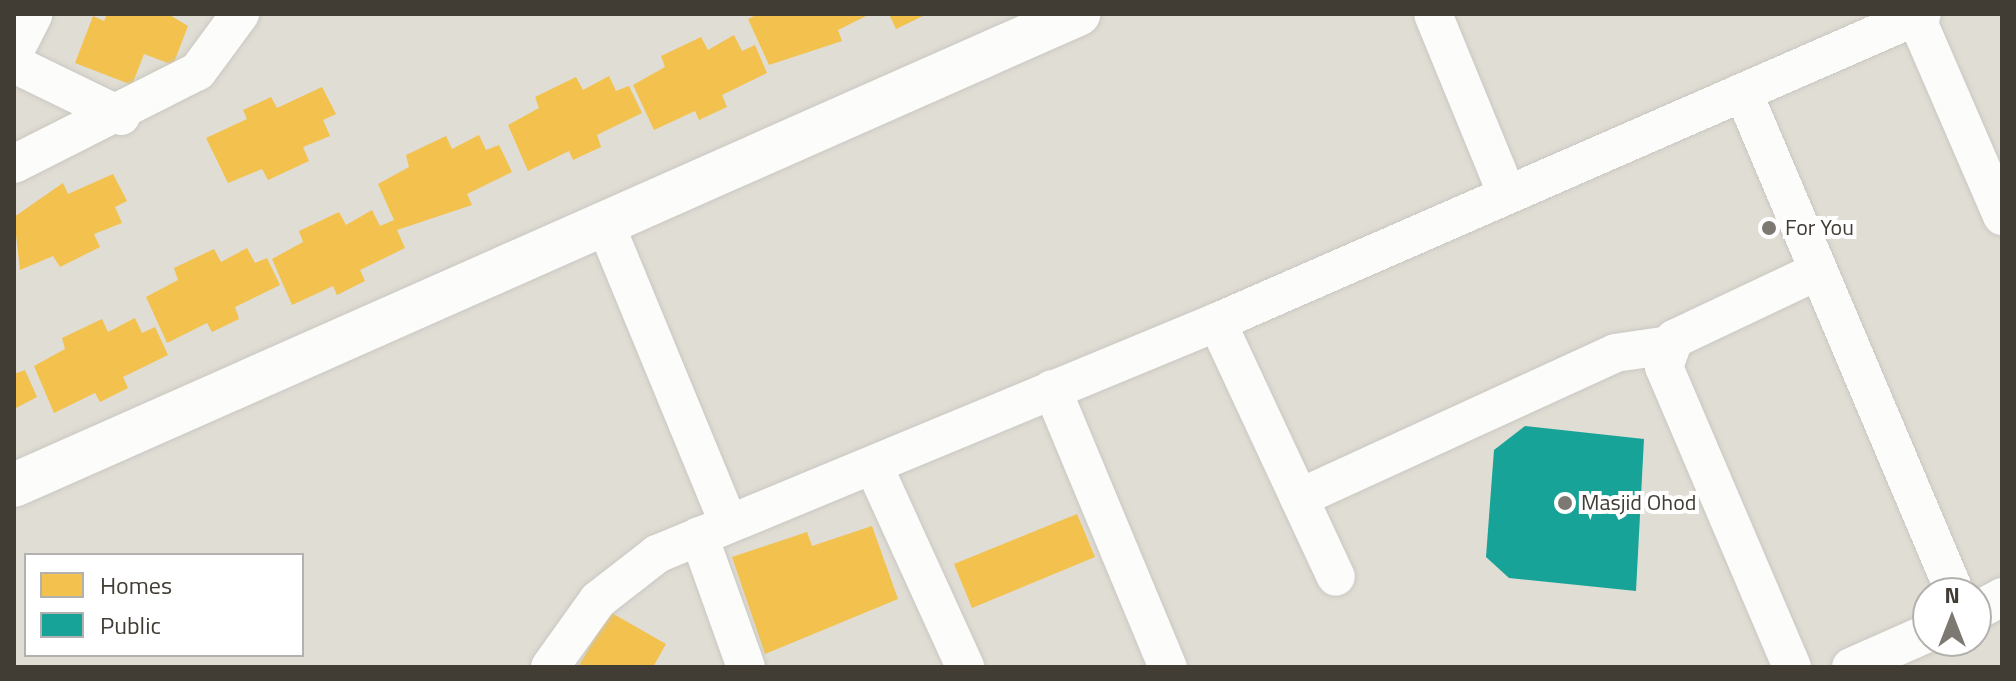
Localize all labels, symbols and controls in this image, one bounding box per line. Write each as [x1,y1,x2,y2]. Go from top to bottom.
place label: For You [1785,215,1854,241]
marker: For You [1760,219,1778,237]
place label: Masjid Ohod [1581,490,1696,516]
marker: Masjid Ohod [1556,494,1574,512]
legend [24,553,304,657]
text: Homes [100,567,172,603]
north arrow [1912,577,1992,657]
text: N [1944,578,1960,612]
text: Public [100,607,161,643]

